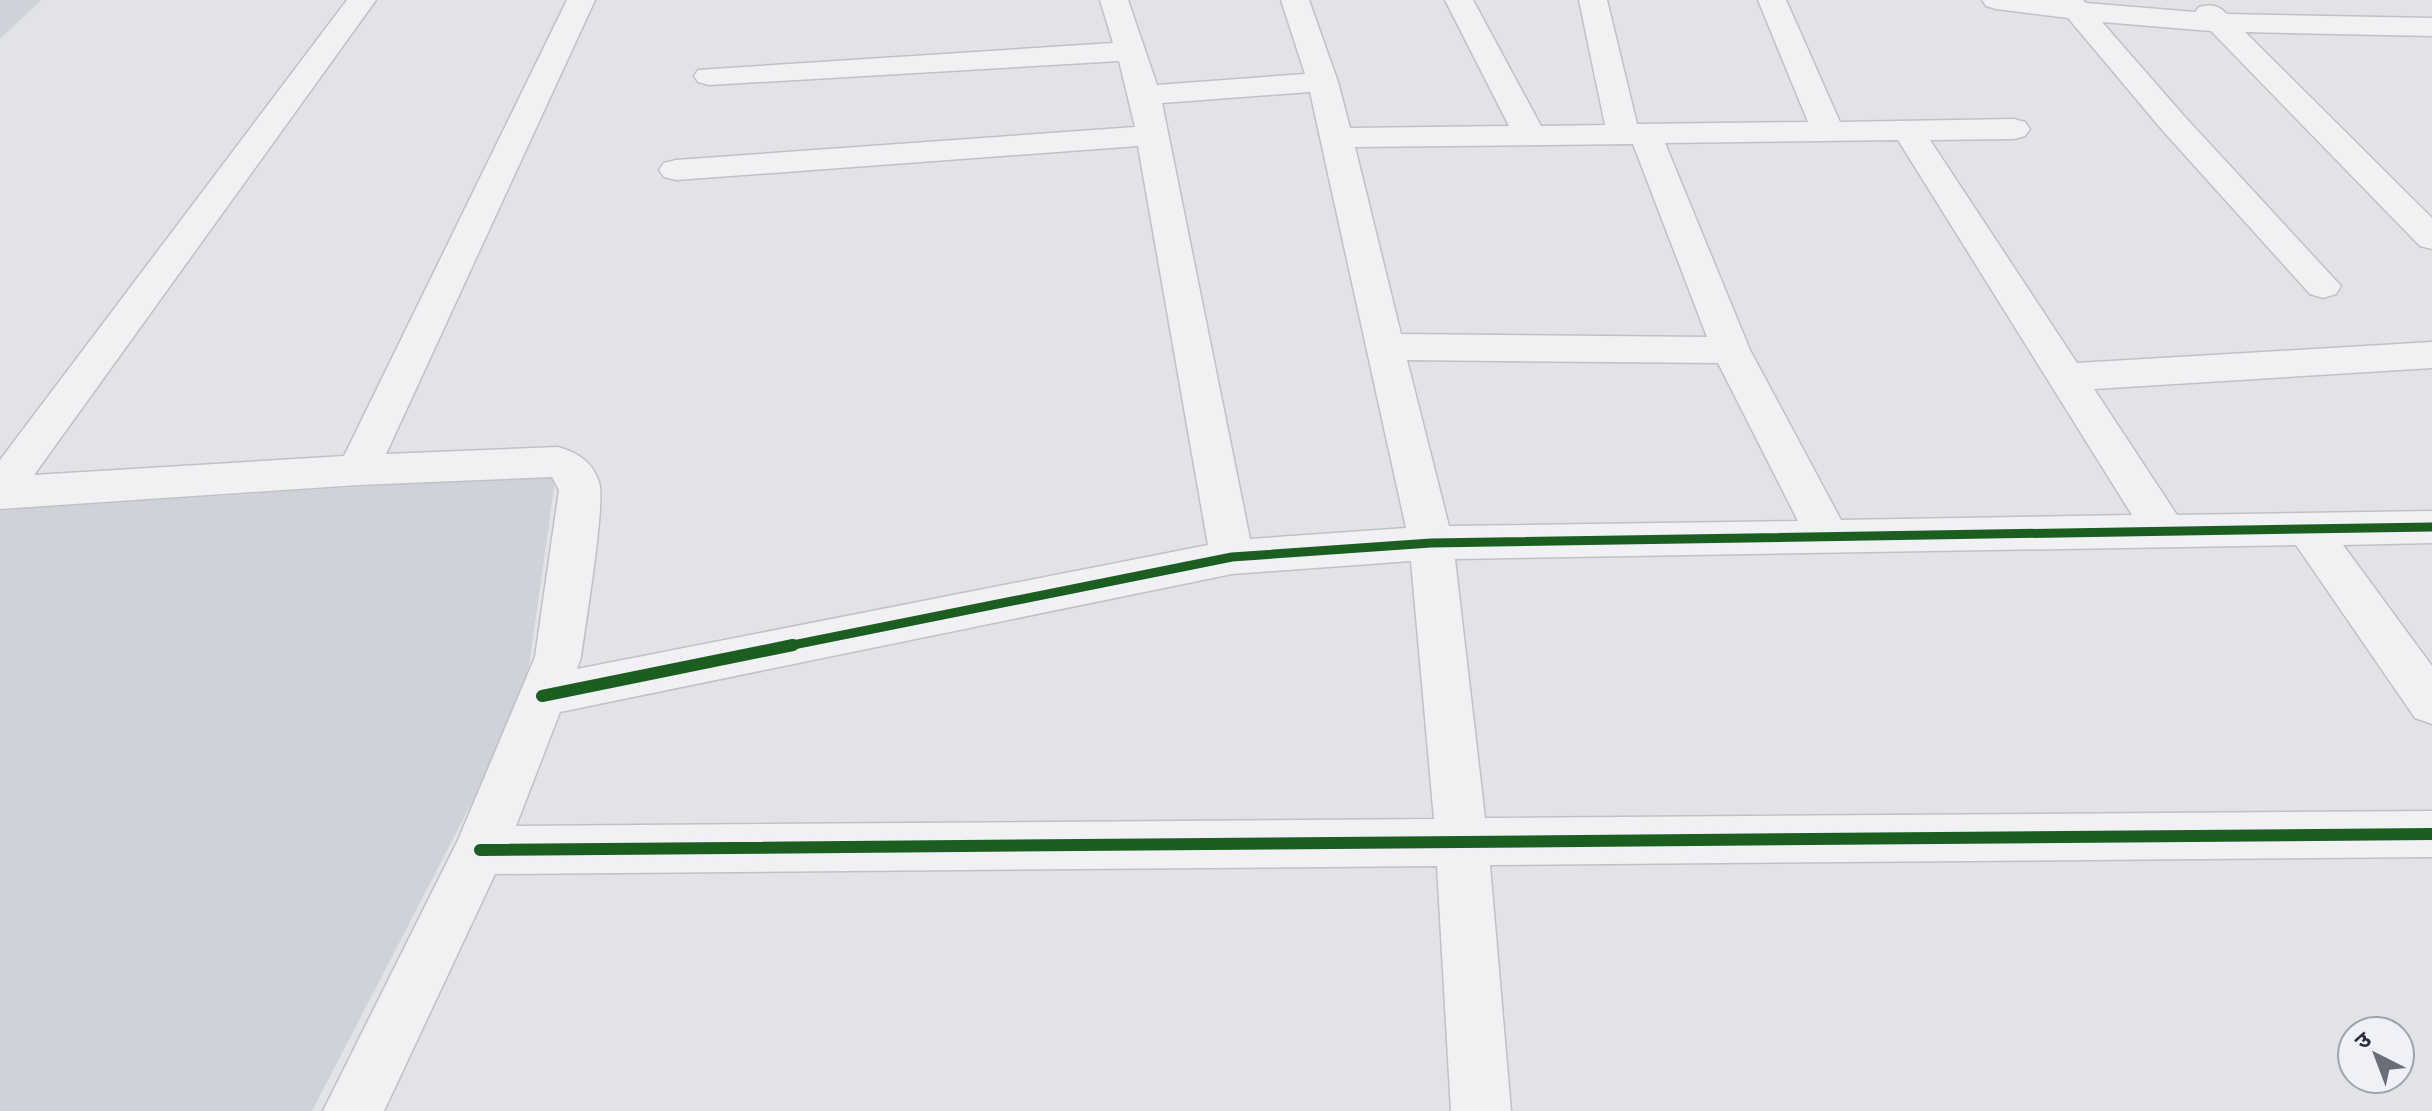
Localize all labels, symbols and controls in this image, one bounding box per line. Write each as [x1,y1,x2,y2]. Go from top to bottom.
north arrow [2336,1015,2416,1095]
text: उ [2350,1026,2377,1054]

